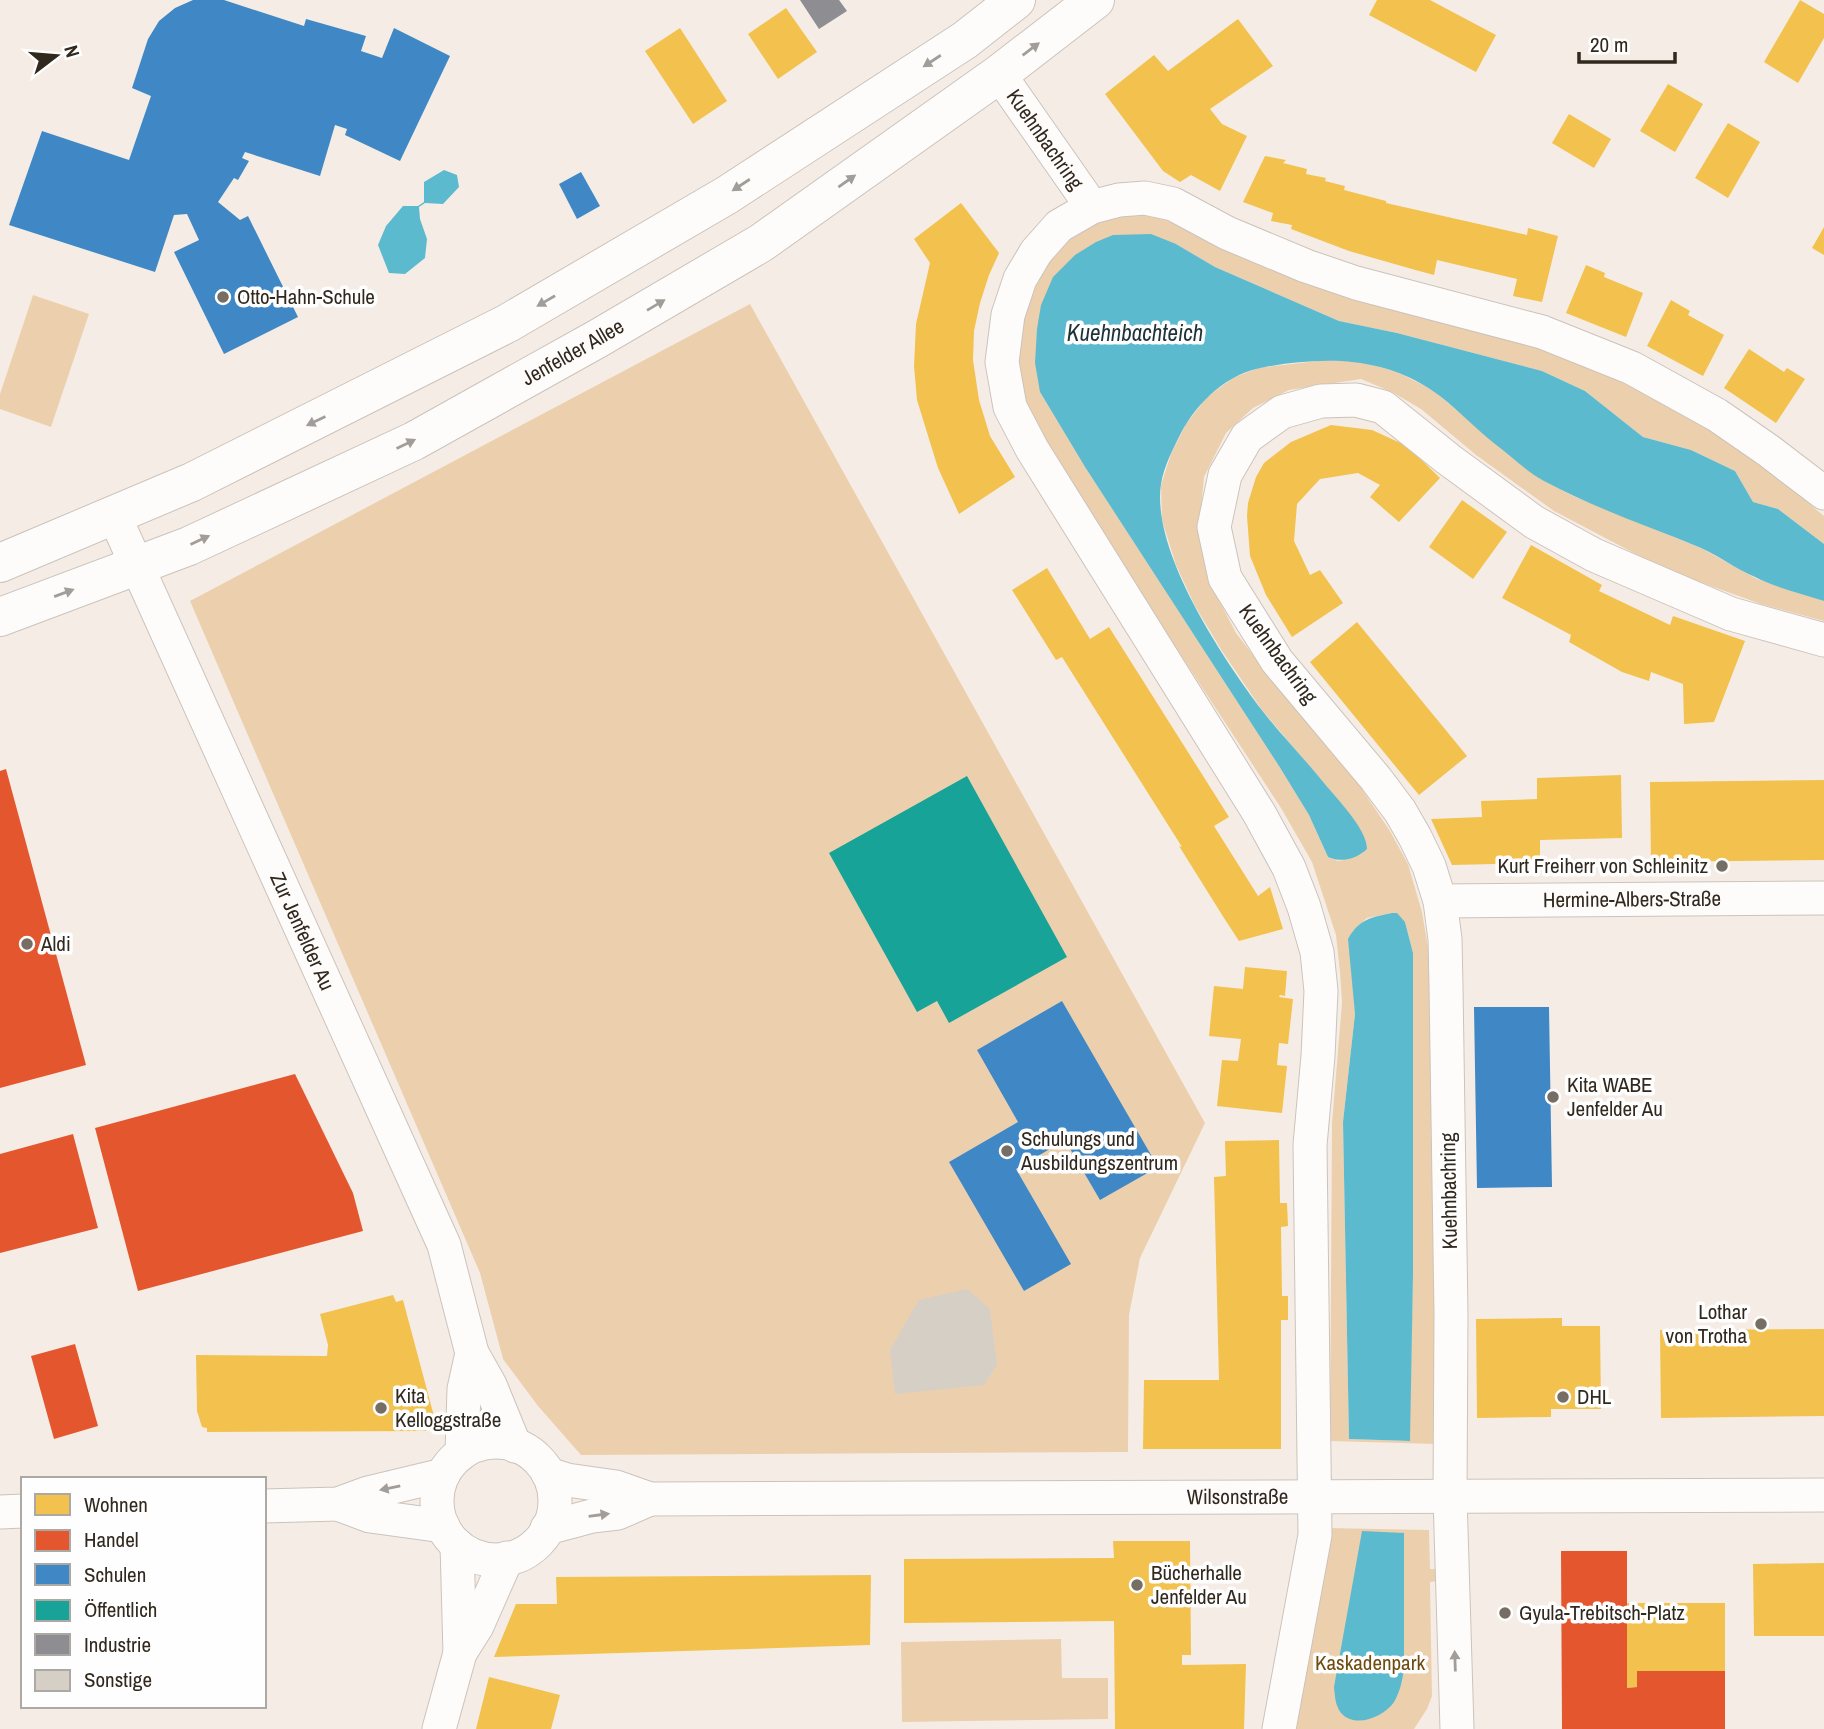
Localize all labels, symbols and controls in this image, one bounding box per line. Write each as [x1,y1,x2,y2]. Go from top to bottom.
north arrow [21,21,91,91]
scale bar [1579,21,1675,65]
text: 20 m [1590,30,1628,59]
one-way arrow [1022,41,1040,56]
text: N [58,42,86,60]
one-way arrow [922,55,942,68]
street label: Kuehnbachring [1000,83,1091,196]
one-way arrow [838,175,856,189]
one-way arrow [732,179,751,192]
place label: Otto-Hahn-Schule [237,282,375,311]
marker: Otto-Hahn-Schule [215,289,231,305]
one-way arrow [536,295,555,308]
one-way arrow [646,298,665,311]
street label: Jenfelder Allee [516,311,629,392]
water label: Kuehnbachteich [1067,317,1203,348]
one-way arrow [306,415,326,426]
one-way arrow [396,438,416,450]
one-way arrow [190,535,210,546]
one-way arrow [54,587,75,598]
street label: Kuehnbachring [1232,598,1325,710]
place label: Kurt Freiherr von Schleinitz [1497,851,1708,880]
marker: Kurt Freiherr von Schleinitz [1714,858,1730,874]
street label: Zur Jenfelder Au [263,868,342,995]
street label: Hermine-Albers-Straße [1543,884,1721,914]
place label: Aldi [40,929,71,958]
marker: Aldi [19,936,35,952]
place label: Kita WABE Jenfelder Au [1567,1070,1663,1123]
marker: Kita WABE Jenfelder Au [1545,1089,1561,1105]
place label: Schulungs und Ausbildungszentrum [1020,1124,1178,1177]
street label: Kuehnbachring [1433,1132,1464,1250]
marker: Schulungs und Ausbildungszentrum [999,1143,1015,1159]
place label: Lothar von Trotha [1666,1297,1747,1350]
marker: Lothar von Trotha [1753,1316,1769,1332]
place label: Kita Kelloggstraße [395,1381,501,1434]
place label: DHL [1577,1382,1612,1411]
marker: DHL [1555,1389,1571,1405]
marker: Kita Kelloggstraße [373,1400,389,1416]
legend [21,1477,266,1708]
street label: Wilsonstraße [1187,1482,1288,1511]
one-way arrow [379,1483,401,1494]
text: Wohnen [84,1490,148,1519]
one-way arrow [588,1509,610,1520]
text: Handel [84,1525,139,1554]
place label: Bücherhalle Jenfelder Au [1151,1558,1247,1611]
text: Schulen [84,1560,146,1589]
marker: Bücherhalle Jenfelder Au [1129,1577,1145,1593]
text: Öffentlich [84,1595,157,1624]
place label: Gyula-Trebitsch-Platz [1519,1598,1685,1627]
marker: Gyula-Trebitsch-Platz [1497,1605,1513,1621]
text: Industrie [84,1630,151,1659]
park label: Kaskadenpark [1315,1648,1425,1677]
one-way arrow [1449,1650,1461,1672]
text: Sonstige [84,1665,152,1694]

